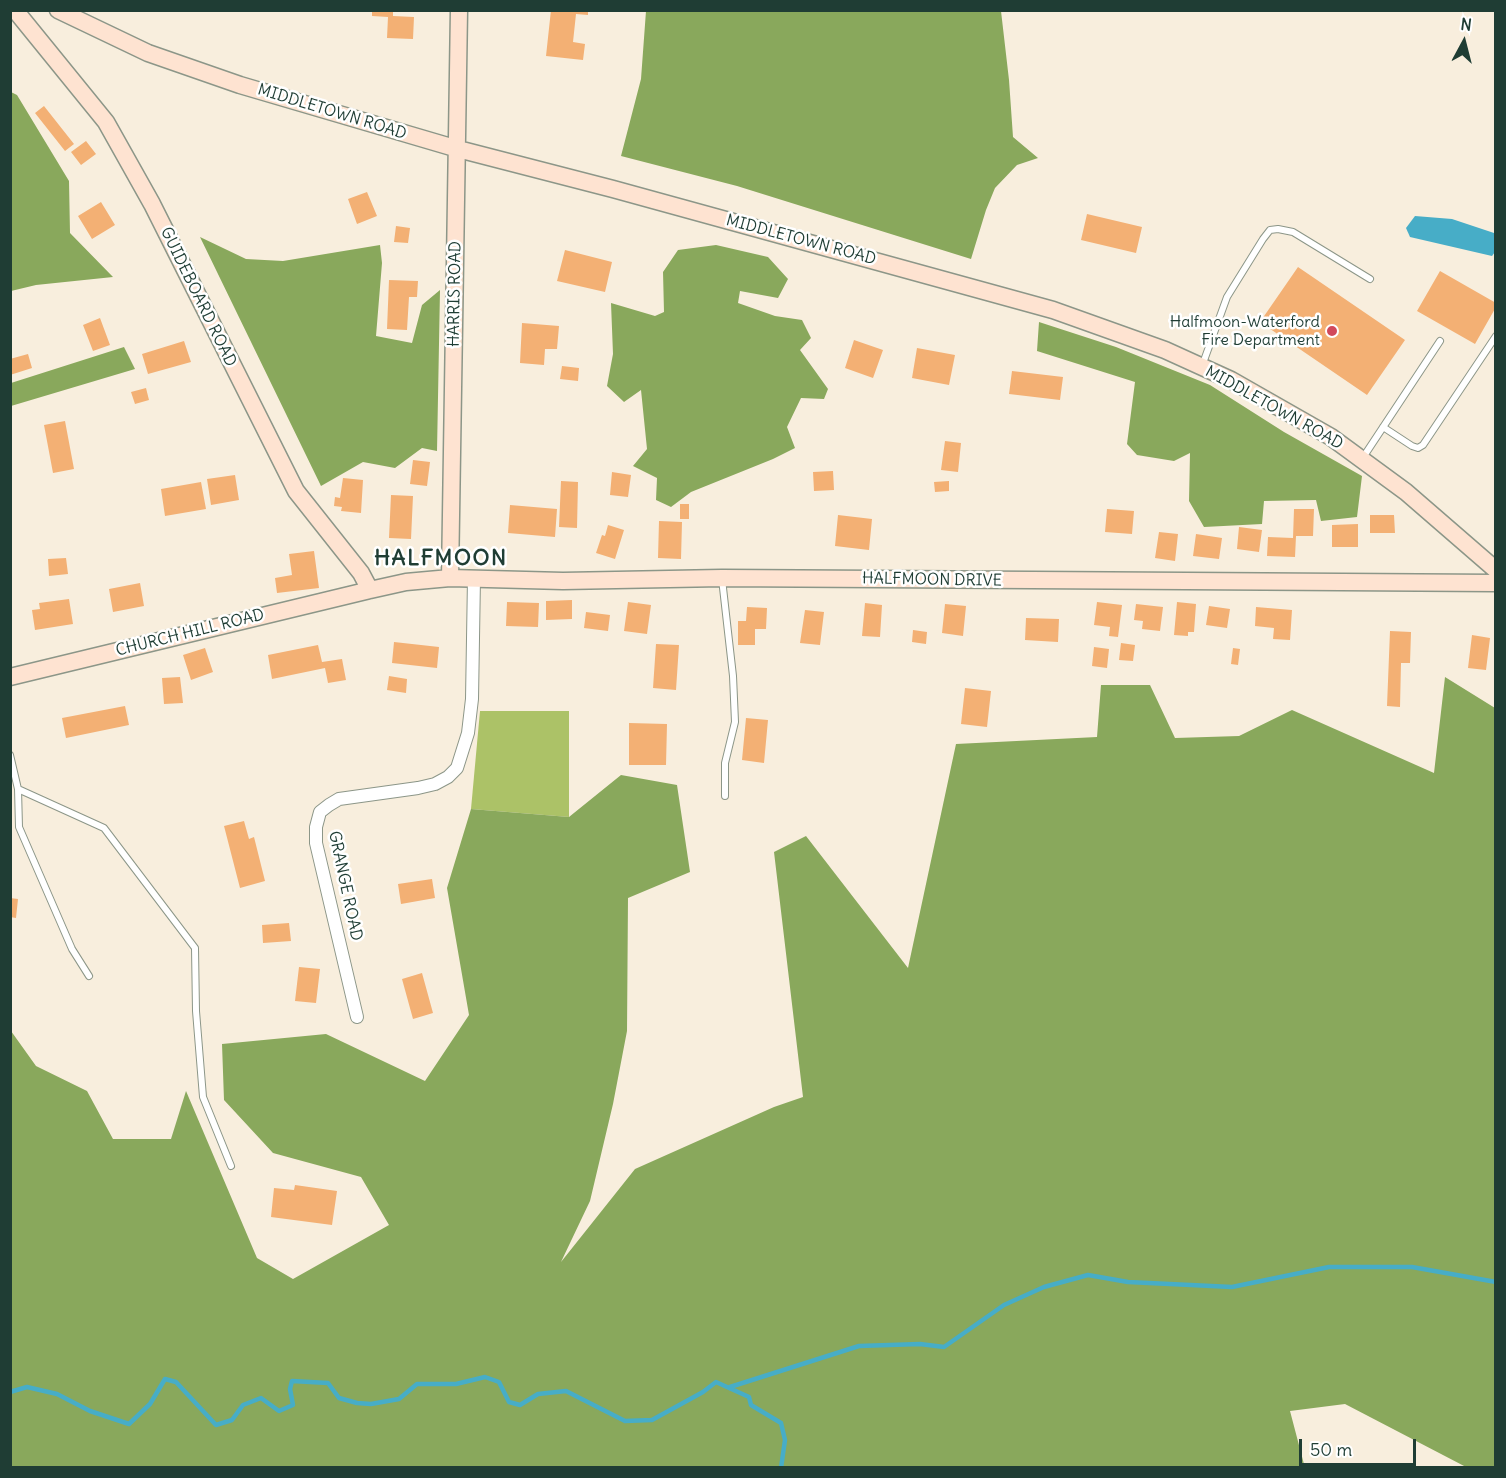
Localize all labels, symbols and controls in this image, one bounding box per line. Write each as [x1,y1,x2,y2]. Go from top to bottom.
north arrow [1434,12,1494,72]
text: N [1459,14,1473,35]
street label: MIDDLETOWN ROAD [255,80,409,144]
street label: MIDDLETOWN ROAD [724,211,878,269]
street label: GUIDEBOARD ROAD [156,224,240,370]
street label: HARRIS ROAD [444,241,466,347]
place label: Halfmoon-Waterford Fire Department [1170,312,1320,350]
marker: Halfmoon-Waterford Fire Department [1325,324,1339,338]
street label: MIDDLETOWN ROAD [1202,362,1346,454]
district label: HALFMOON [374,546,508,572]
street label: HALFMOON DRIVE [862,569,1002,591]
street label: CHURCH HILL ROAD [114,605,266,661]
street label: GRANGE ROAD [324,829,366,943]
scale bar [1302,1427,1419,1465]
text: 50 m [1310,1438,1352,1461]

